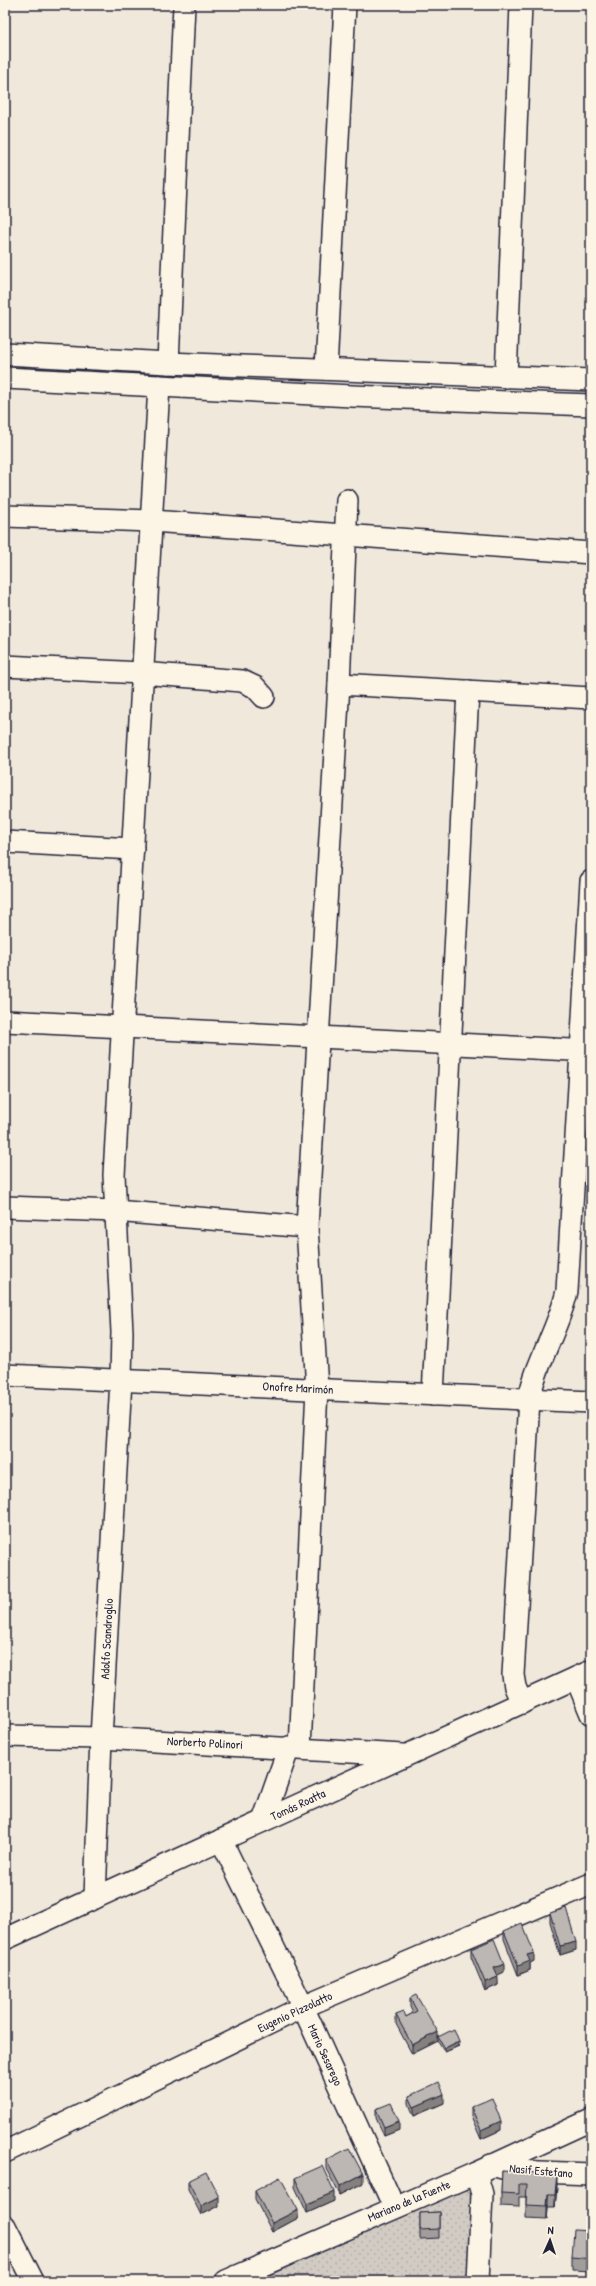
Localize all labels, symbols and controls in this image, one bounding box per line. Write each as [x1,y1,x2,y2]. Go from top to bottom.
street label: Onofre Marimón [262,1377,334,1398]
street label: Adolfo Scandroglio [96,1598,117,1680]
street label: Norberto Polinori [167,1732,243,1753]
street label: Tomás Roatta [268,1784,328,1825]
street label: Eugenio Pizzolatto [255,1987,335,2036]
street label: Mario Sesarego [304,2021,347,2088]
street label: Nasif Estefano [509,2159,574,2182]
street label: Mariano de la Fuente [365,2175,453,2226]
north arrow [530,2220,570,2260]
text: N [547,2223,554,2237]

